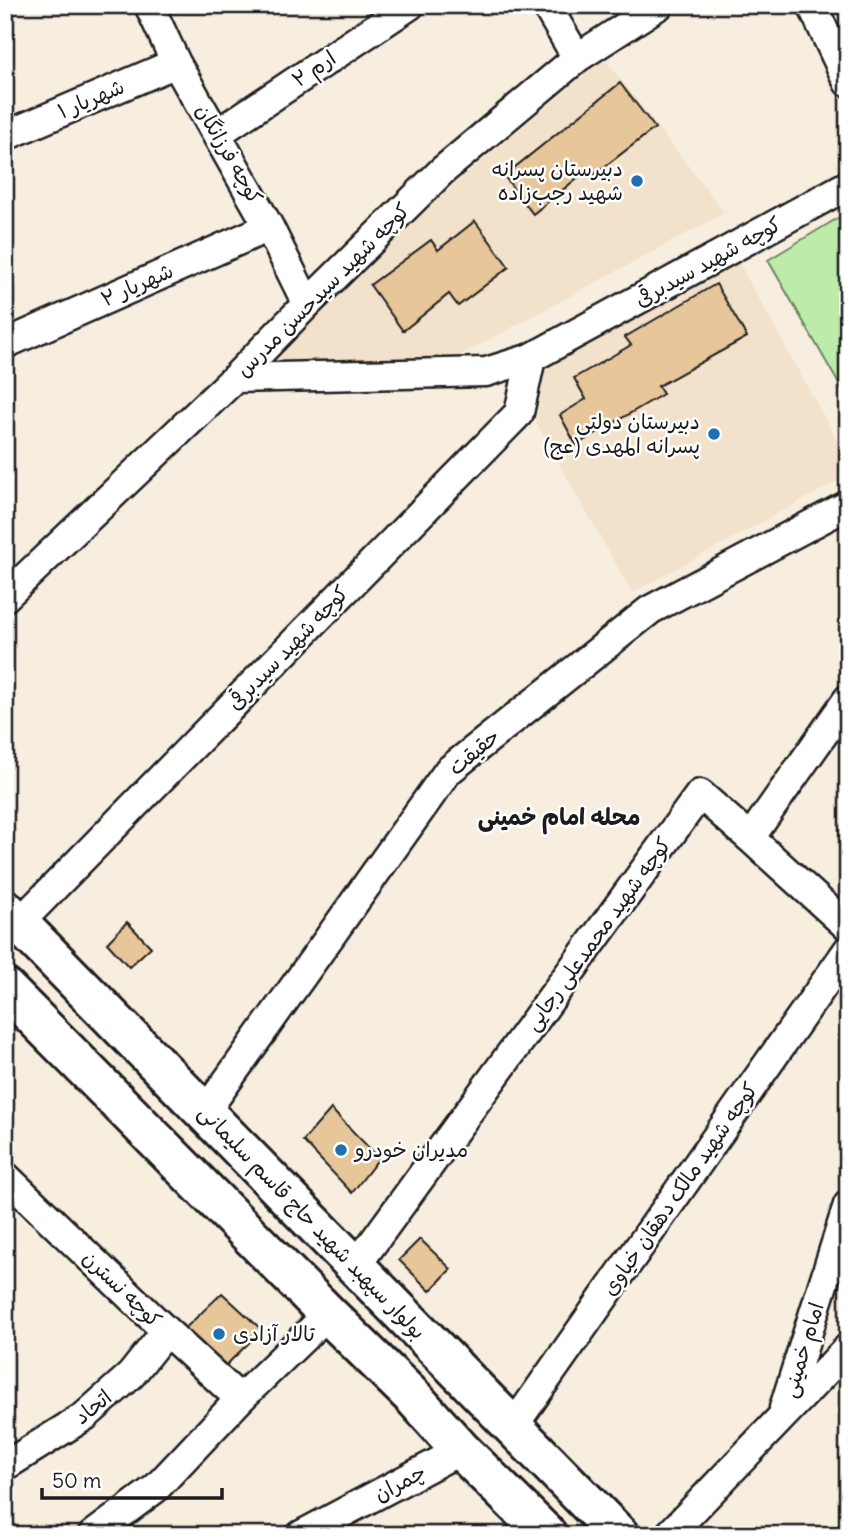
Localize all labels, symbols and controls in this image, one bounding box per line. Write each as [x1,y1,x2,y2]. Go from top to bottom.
street label: ارم ۲ [286,44,343,96]
street label: شهریار ۱ [53,72,128,125]
street label: کوچه فرزانگان [190,99,269,209]
place label: دبیرستان پسرانه شهید رجب‌زاده [491,155,623,206]
marker: دبیرستان پسرانه شهید رجب‌زاده [629,173,645,189]
street label: کوچه شهید سیدحسن مدرس [230,197,415,382]
street label: کوچه شهید سیدبرقی [630,210,786,313]
street label: شهریار ۲ [96,257,177,312]
place label: دبیرستان دولتی پسرانه المهدی (عج) [543,408,700,460]
marker: دبیرستان دولتی پسرانه المهدی (عج) [706,426,722,442]
street label: کوچه شهید سیدبرقی [221,580,354,716]
street label: حقیقت [442,722,505,781]
district label: محله امام خمینی [478,802,640,835]
street label: کوچه شهید محمدعلی رجایی [518,832,678,1036]
street label: کوچه شهید مالک دهقان‌ خیاوی [596,1077,764,1301]
street label: بولوار سپهبد شهید حاج قاسم سلیمانی [191,1099,432,1347]
place label: مدیران خودرو [353,1136,468,1163]
marker: مدیران خودرو [333,1142,349,1158]
street label: کوچه نسترن [77,1244,168,1333]
street label: امام خمینی [775,1299,833,1402]
place label: تالار آزادی [233,1320,316,1347]
marker: تالار آزادی [211,1326,227,1342]
street label: اتحاد [68,1383,117,1430]
scale bar [42,1456,222,1500]
street label: چمران [369,1458,430,1507]
text: 50 m [52,1467,101,1494]

